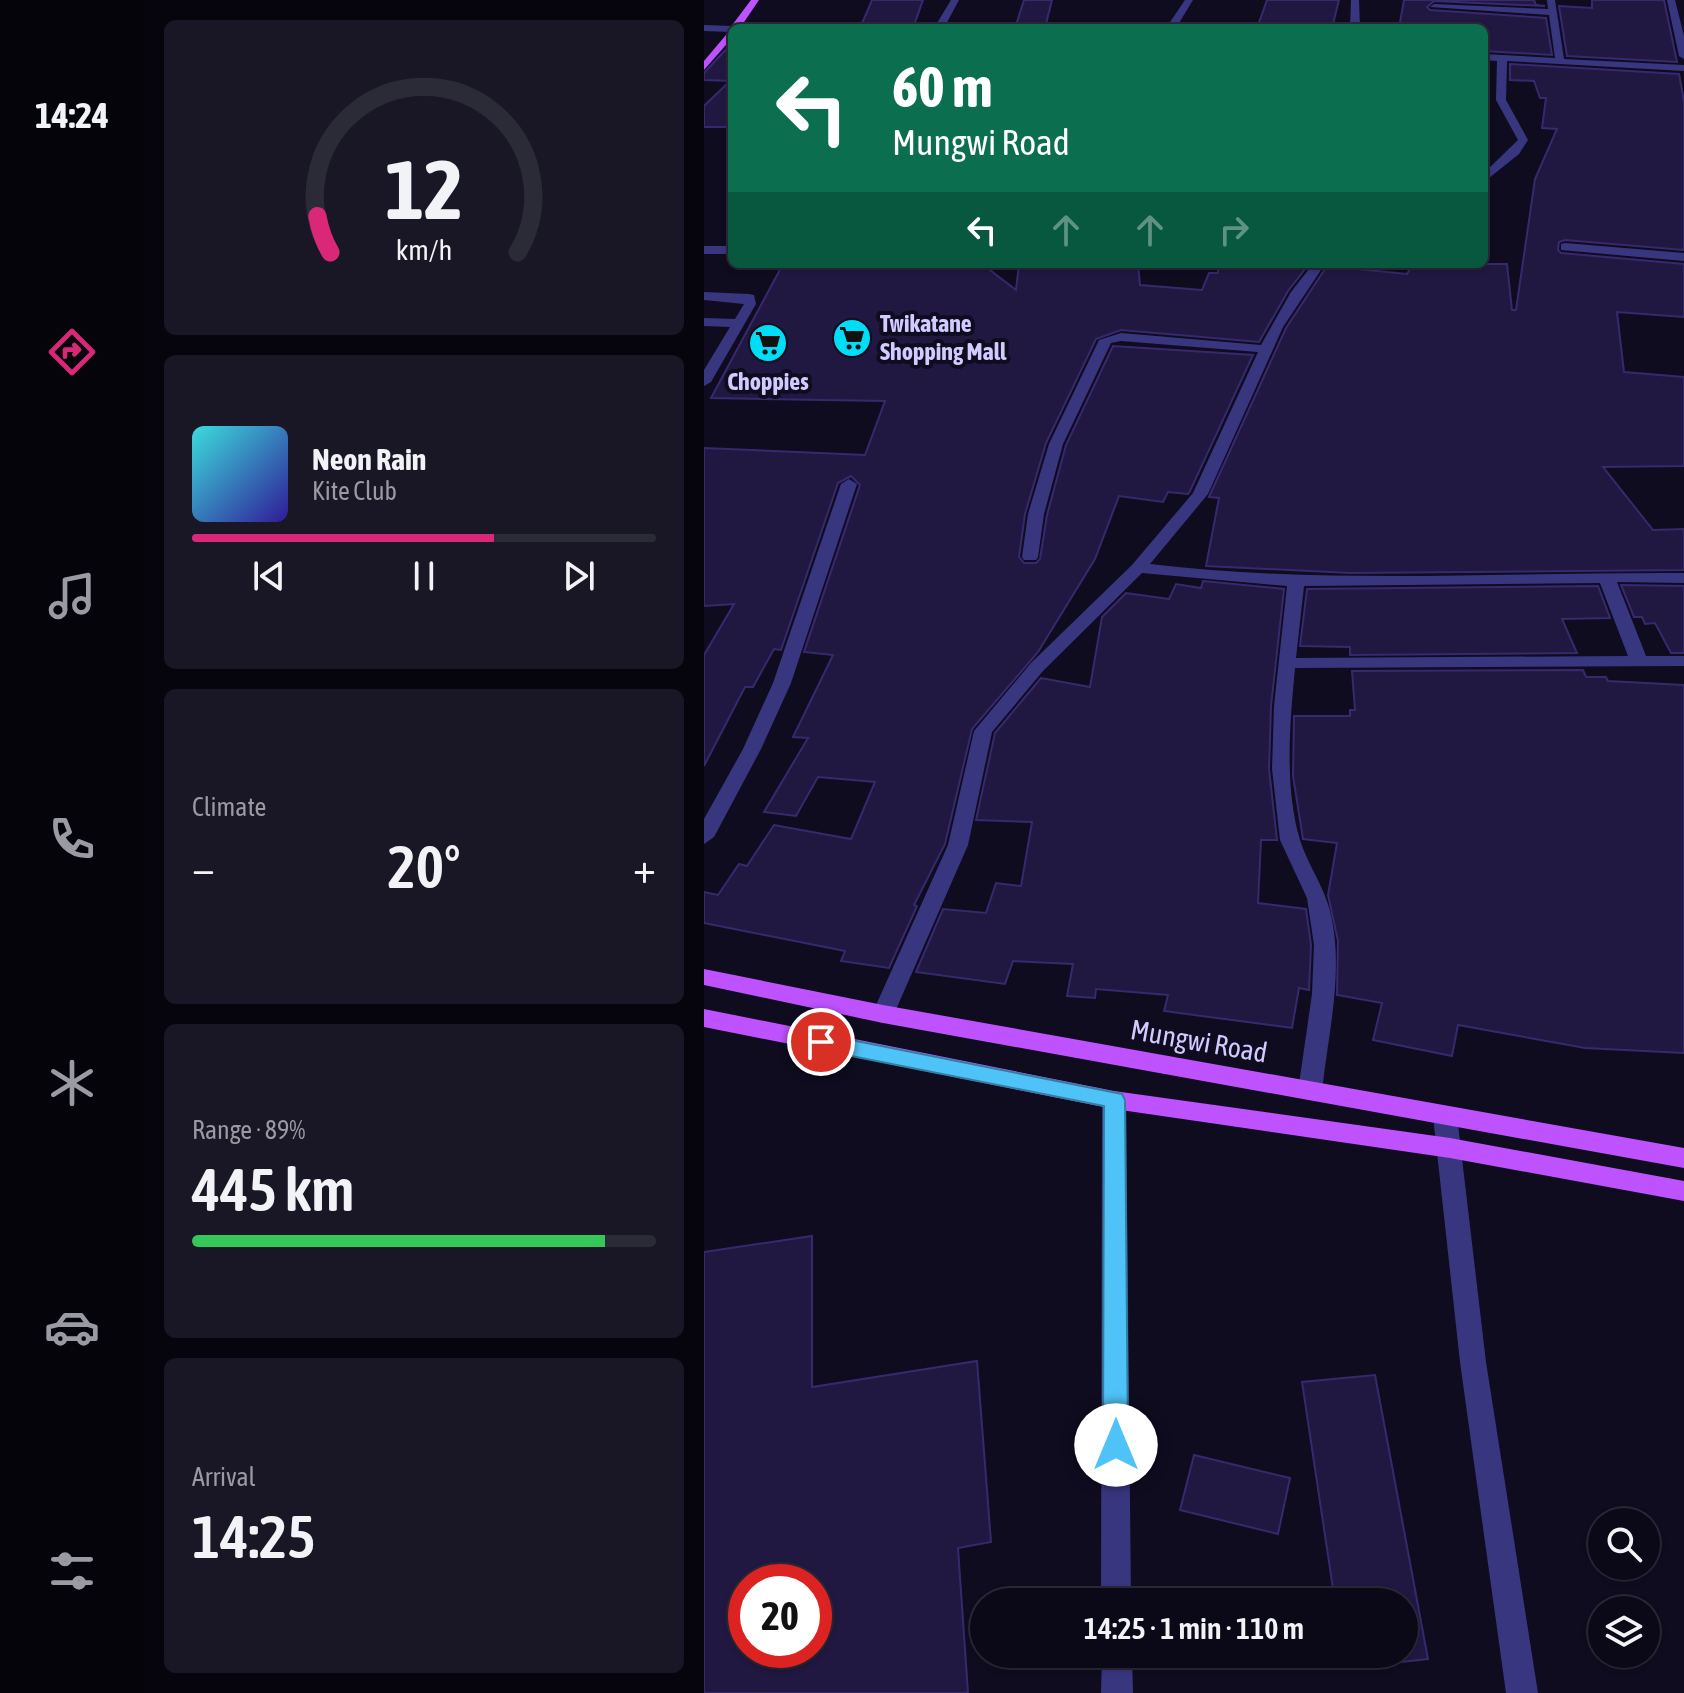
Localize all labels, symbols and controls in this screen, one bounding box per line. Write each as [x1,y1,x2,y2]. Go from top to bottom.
text: 60 m [892,55,993,119]
icon: left [760,56,864,160]
text: 14:24 [35,94,109,136]
text: Mungwi Road [892,121,1070,163]
text: 12 [385,141,463,237]
icon: left [960,208,1004,252]
icon: ahead [1044,208,1088,252]
icon: ahead [1128,208,1172,252]
icon: right [1212,208,1256,252]
text: km/h [396,233,452,266]
place label: Twikatane Shopping Mall [880,310,1007,365]
supermarket icon: Twikatane Shopping Mall [831,317,873,359]
supermarket icon: Choppies [747,322,789,364]
icon: directions [44,324,100,380]
place label: Choppies [727,368,809,395]
text: Neon Rain [312,442,426,476]
text: Kite Club [312,476,397,506]
icon: previous [247,554,291,598]
icon: pause [402,554,446,598]
icon: next [557,554,601,598]
icon: music [44,568,100,624]
text: Climate [192,792,266,822]
icon: phone [44,811,100,867]
text: 20° [388,832,460,901]
text: − [192,842,215,892]
text: + [633,842,656,892]
pin [787,1008,855,1076]
street label: Mungwi Road [1128,1013,1270,1069]
icon: arrive [799,1020,843,1064]
icon: climate [44,1055,100,1111]
text: Range · 89% [192,1115,305,1145]
text: 445 km [192,1155,354,1224]
icon: car [44,1299,100,1355]
position arrow [1074,1403,1158,1487]
text: Arrival [192,1462,256,1492]
text: 14:25 [192,1502,315,1571]
map controls [1588,1508,1660,1668]
button: search [1588,1508,1660,1580]
icon: filters [44,1543,100,1599]
speed limit sign: 20 [728,1564,832,1668]
button: layers [1588,1596,1660,1668]
text: 14:25 · 1 min · 110 m [1084,1611,1304,1645]

